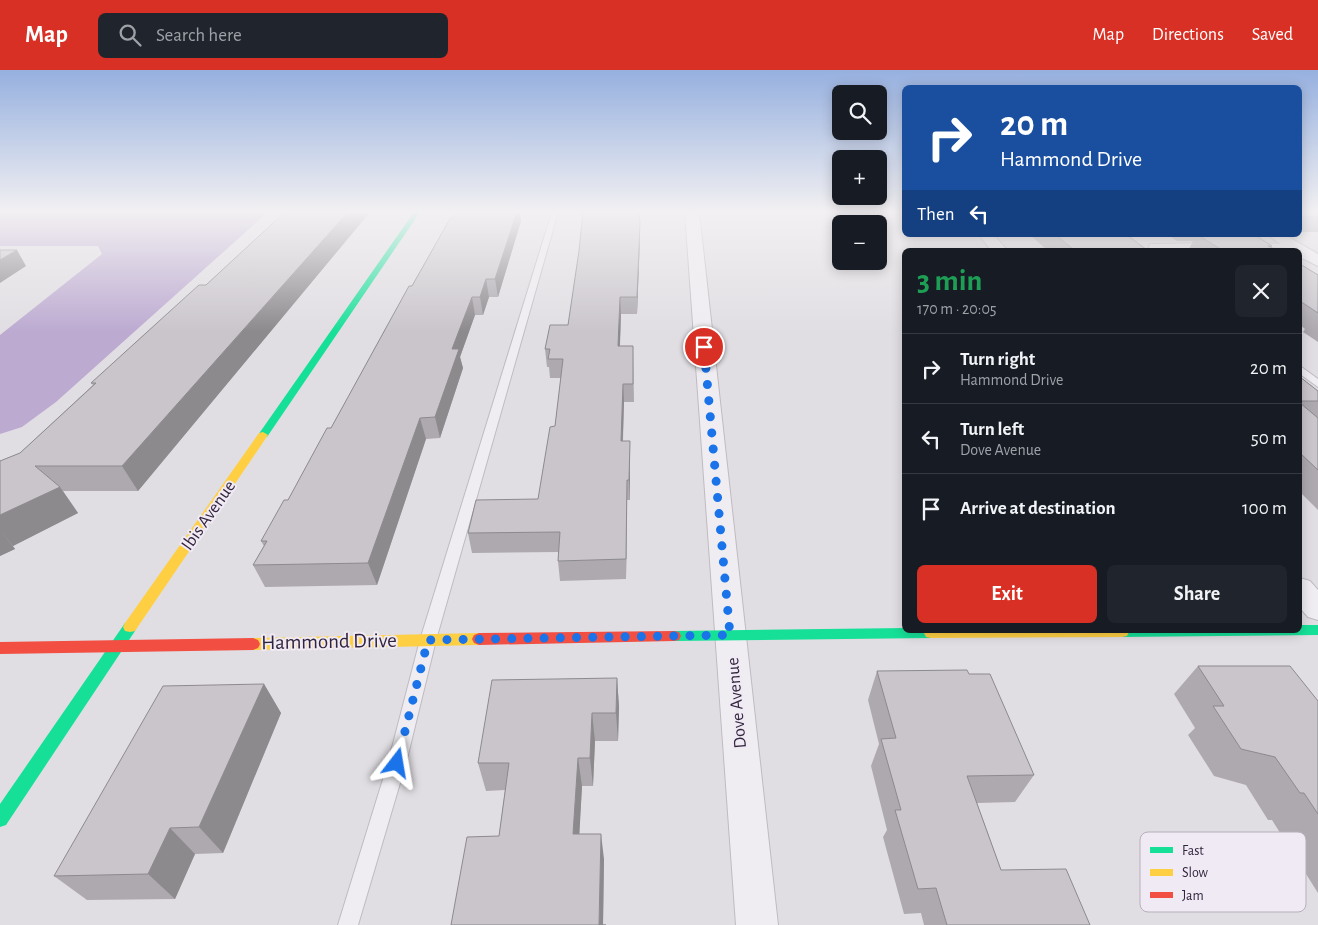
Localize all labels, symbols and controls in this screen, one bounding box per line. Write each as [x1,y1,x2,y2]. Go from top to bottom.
search box [98,13,448,58]
icon: search [116,21,144,49]
text: Map [25,23,68,47]
text: Search here [156,26,242,45]
text: Map [1093,26,1124,44]
text: Directions [1152,26,1224,44]
text: Saved [1252,26,1293,44]
map controls [832,85,887,270]
button: search [832,85,887,140]
icon: right [917,105,982,170]
text: 20 m [1000,107,1068,142]
text: Hammond Drive [1000,148,1142,170]
button: + [832,150,887,205]
icon: left [965,200,993,228]
text: Then [917,205,955,224]
button: − [832,215,887,270]
button: close [1235,265,1287,317]
text: 3 min [917,266,982,296]
text: 170 m · 20:05 [917,301,997,317]
pin [683,326,725,368]
icon: arrive [690,333,718,361]
text: Turn right [960,350,1035,369]
icon: right [917,355,945,383]
text: 20 m [1250,359,1287,378]
text: Hammond Drive [960,372,1063,388]
text: Turn left [960,420,1024,439]
icon: left [917,425,945,453]
text: 50 m [1251,429,1287,448]
text: Dove Avenue [960,442,1041,458]
street label: Ibis Avenue [178,477,239,554]
icon: arrive [917,495,945,523]
text: Arrive at destination [960,499,1116,518]
text: 100 m [1242,499,1287,518]
button: Exit [917,565,1097,623]
button: Share [1107,565,1287,623]
street label: Hammond Drive [261,630,397,653]
street label: Dove Avenue [724,657,750,749]
position arrow [370,736,422,788]
legend [1140,832,1306,912]
text: Fast [1182,844,1204,858]
text: Slow [1182,866,1209,880]
text: Jam [1182,889,1204,903]

